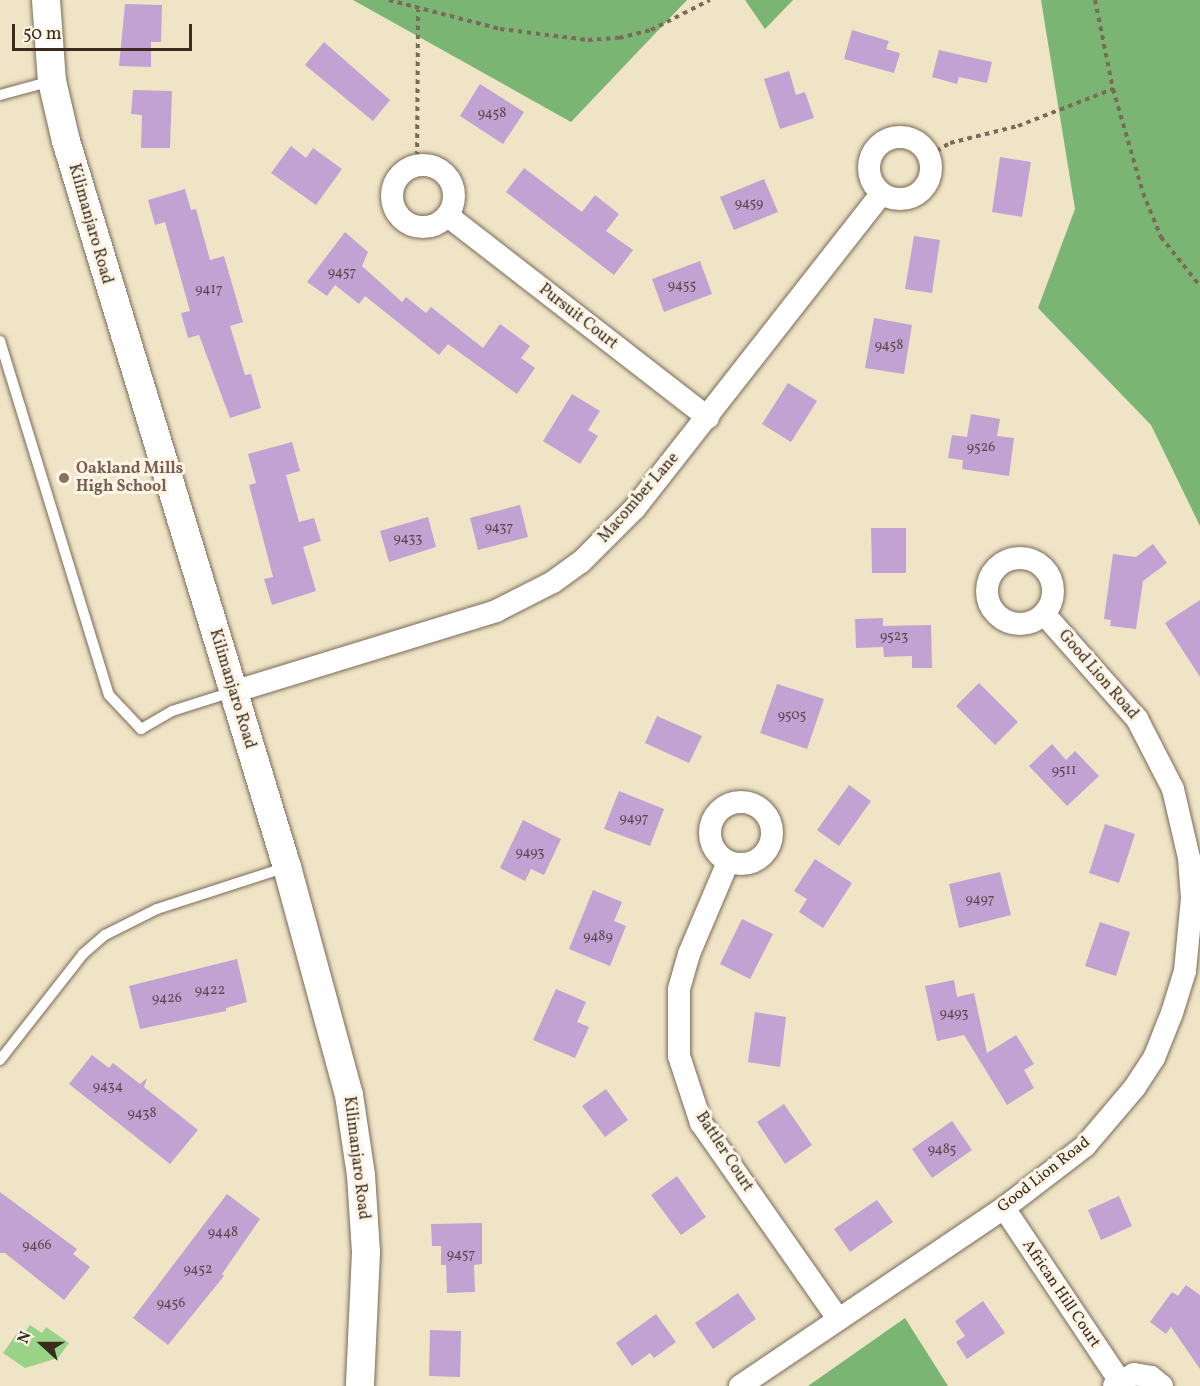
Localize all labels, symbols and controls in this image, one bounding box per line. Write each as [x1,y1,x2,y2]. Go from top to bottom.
scale bar [15,12,195,50]
text: 50 m [23,22,62,47]
house number: 9458 [478,106,506,122]
street label: Kilimanjaro Road [64,162,116,286]
house number: 9459 [735,196,763,212]
house number: 9457 [328,265,356,281]
house number: 9455 [668,278,696,294]
street label: Pursuit Court [535,280,621,354]
house number: 9417 [195,282,223,298]
house number: 9458 [875,338,903,354]
house number: 9526 [967,440,995,456]
street label: Macomber Lane [595,449,683,547]
place label: Oakland Mills High School [76,459,183,497]
marker: Oakland Mills High School [57,471,71,485]
house number: 9437 [485,520,513,536]
house number: 9433 [394,531,422,547]
street label: Good Lion Road [1054,626,1142,724]
street label: Kilimanjaro Road [205,627,259,751]
house number: 9523 [880,629,908,645]
house number: 9505 [778,708,806,724]
house number: 9511 [1052,763,1076,779]
house number: 9497 [620,811,648,827]
house number: 9493 [515,845,545,861]
house number: 9497 [966,892,994,908]
house number: 9489 [583,929,613,945]
house number: 9422 [195,983,225,999]
house number: 9426 [152,991,182,1007]
house number: 9493 [939,1006,969,1022]
house number: 9434 [93,1079,123,1095]
street label: Kilimanjaro Road [339,1095,373,1221]
house number: 9438 [127,1106,157,1122]
street label: Battler Court [691,1108,757,1196]
street label: Good Lion Road [994,1133,1094,1217]
house number: 9485 [928,1142,956,1158]
house number: 9448 [208,1225,238,1241]
street label: African Hill Court [1018,1236,1104,1352]
house number: 9466 [22,1238,52,1254]
house number: 9457 [447,1247,475,1263]
house number: 9452 [183,1262,213,1278]
house number: 9456 [157,1296,185,1312]
north arrow [12,1314,72,1374]
text: N [13,1328,38,1347]

